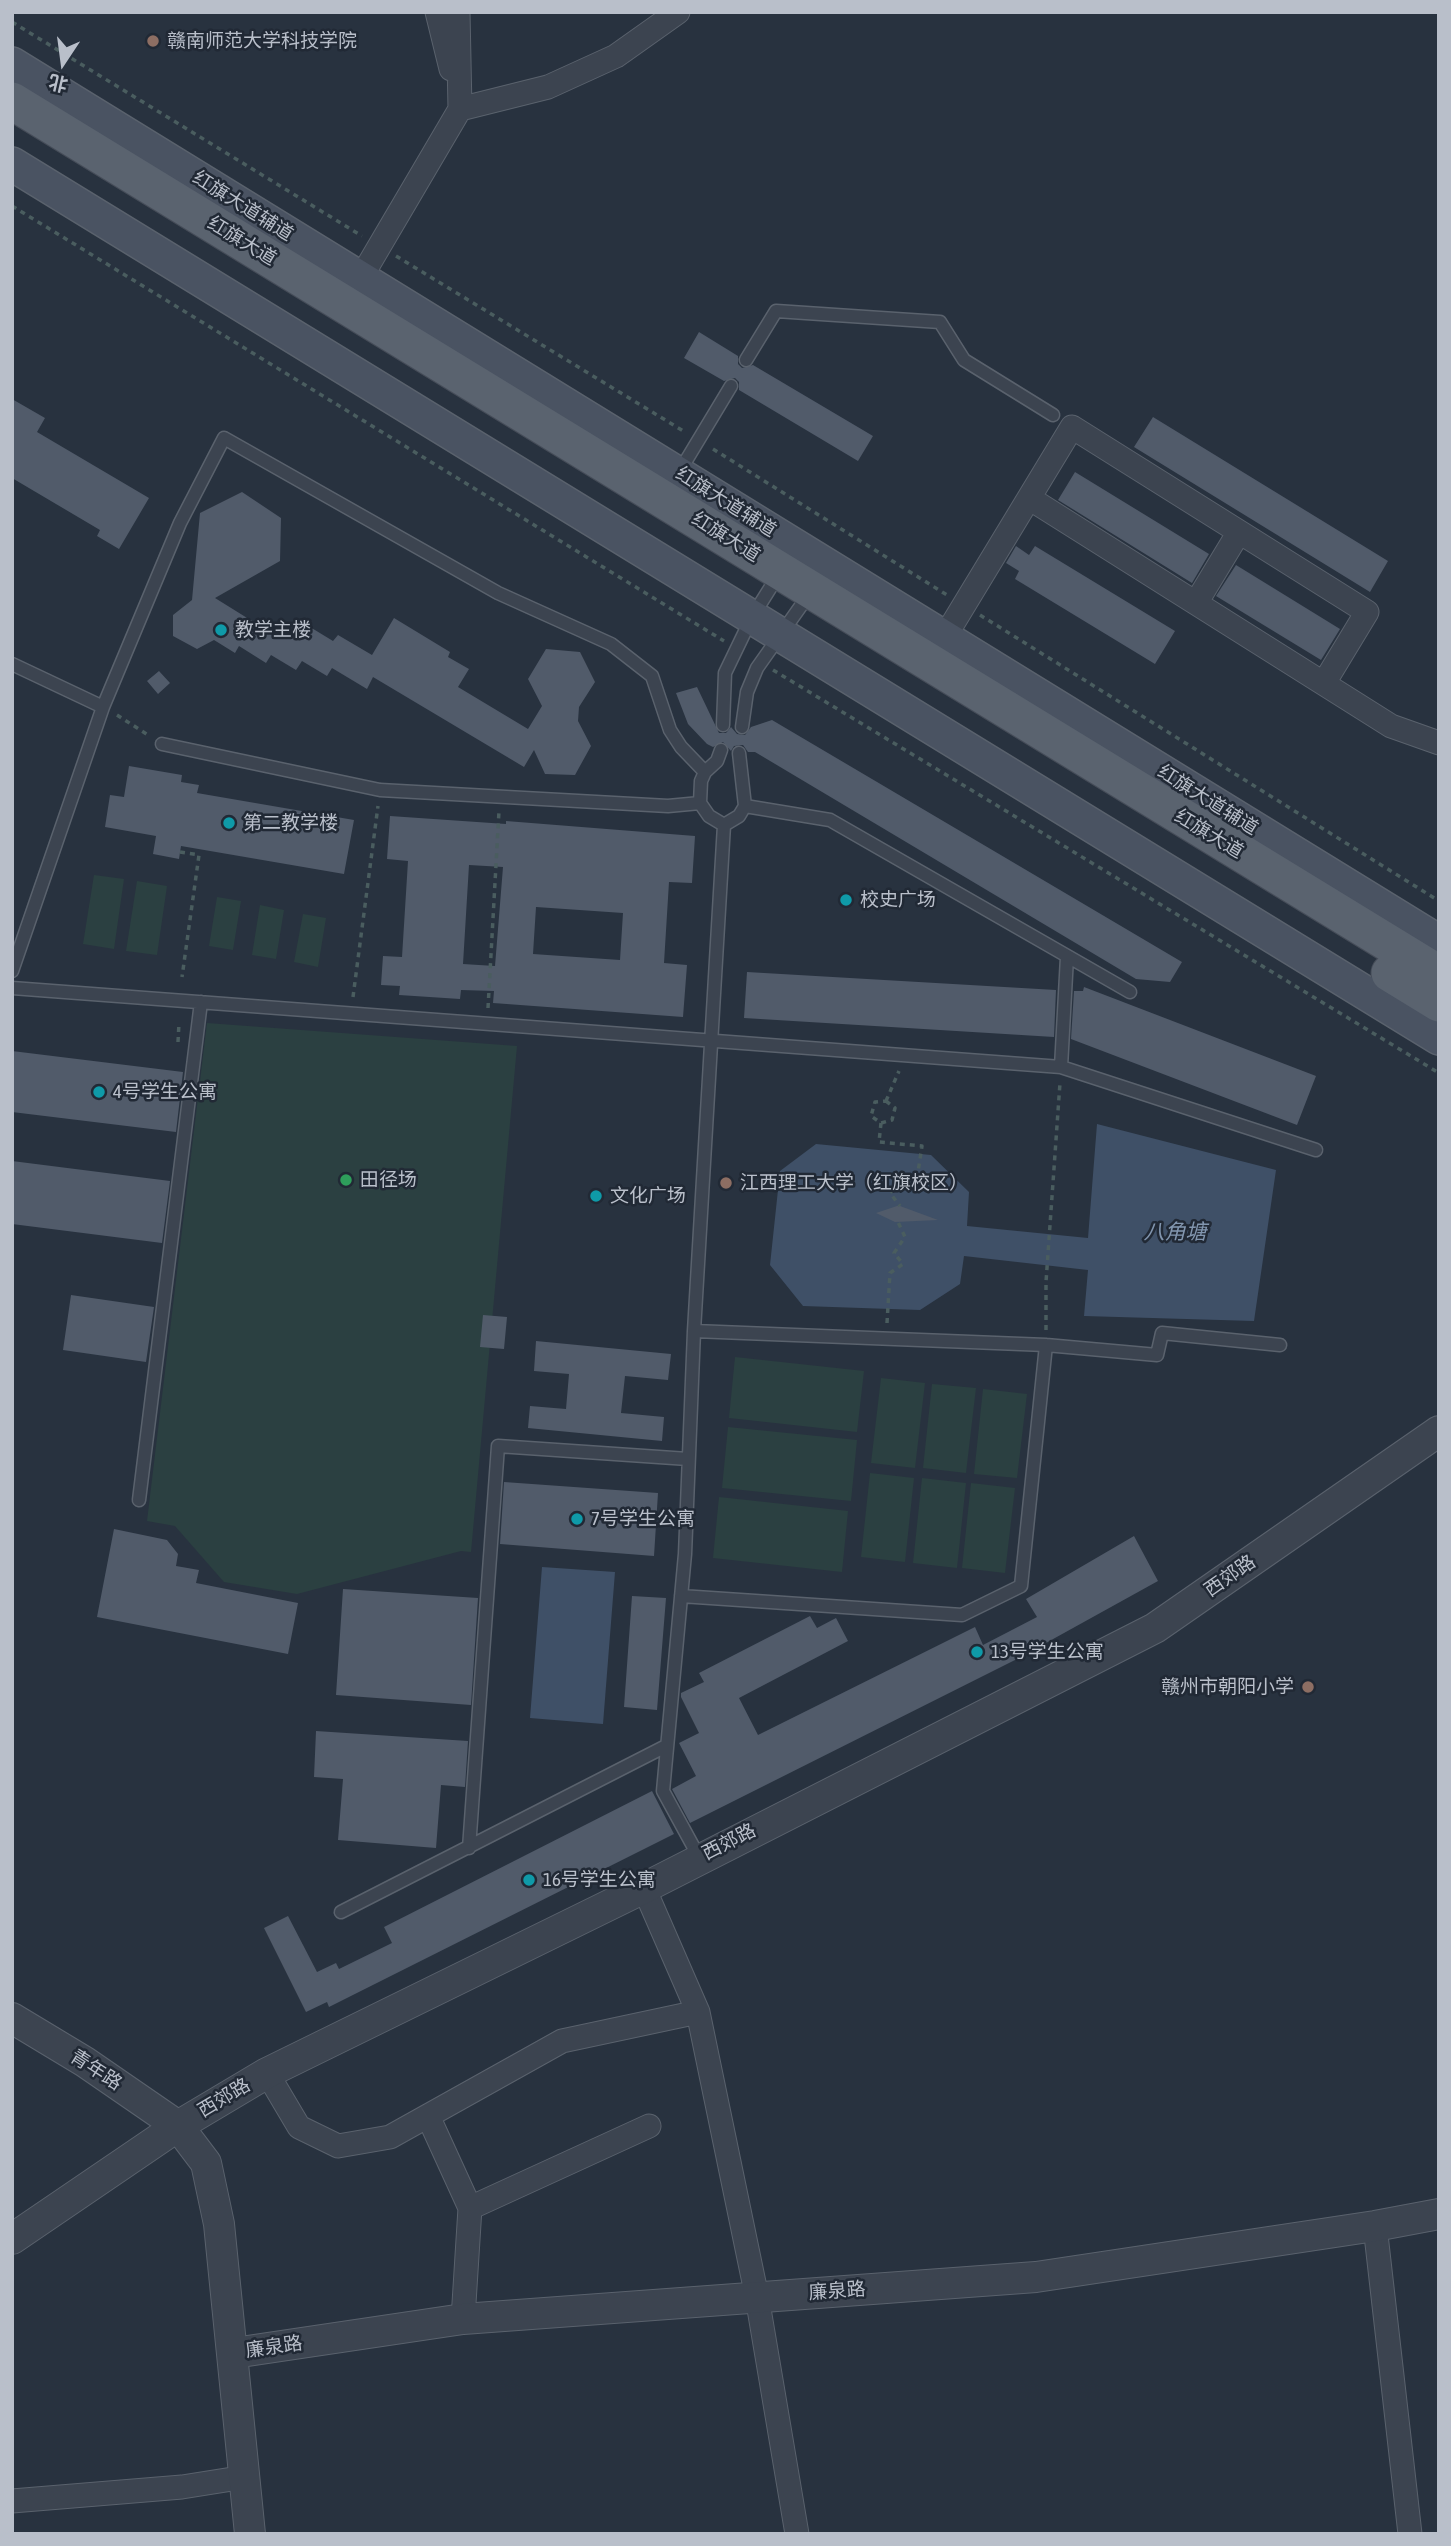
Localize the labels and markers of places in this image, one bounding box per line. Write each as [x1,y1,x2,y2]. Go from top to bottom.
place label: 赣南师范大学科技学院 [167,30,357,52]
marker: 赣南师范大学科技学院 [145,33,161,49]
place label: 教学主楼 [235,619,311,641]
marker: 教学主楼 [213,622,229,638]
place label: 第二教学楼 [243,812,338,834]
marker: 第二教学楼 [221,815,237,831]
place label: 校史广场 [860,889,936,911]
marker: 校史广场 [838,892,854,908]
place label: 4号学生公寓 [113,1081,217,1103]
marker: 4号学生公寓 [91,1084,107,1100]
place label: 田径场 [360,1169,417,1191]
marker: 田径场 [338,1172,354,1188]
place label: 江西理工大学（红旗校区） [740,1172,968,1194]
marker: 江西理工大学（红旗校区） [718,1175,734,1191]
place label: 文化广场 [610,1185,686,1207]
marker: 文化广场 [588,1188,604,1204]
place label: 7号学生公寓 [591,1508,695,1530]
marker: 7号学生公寓 [569,1511,585,1527]
place label: 13号学生公寓 [991,1641,1104,1663]
marker: 13号学生公寓 [969,1644,985,1660]
place label: 赣州市朝阳小学 [1161,1676,1294,1698]
marker: 赣州市朝阳小学 [1300,1679,1316,1695]
place label: 16号学生公寓 [543,1869,656,1891]
marker: 16号学生公寓 [521,1872,537,1888]

